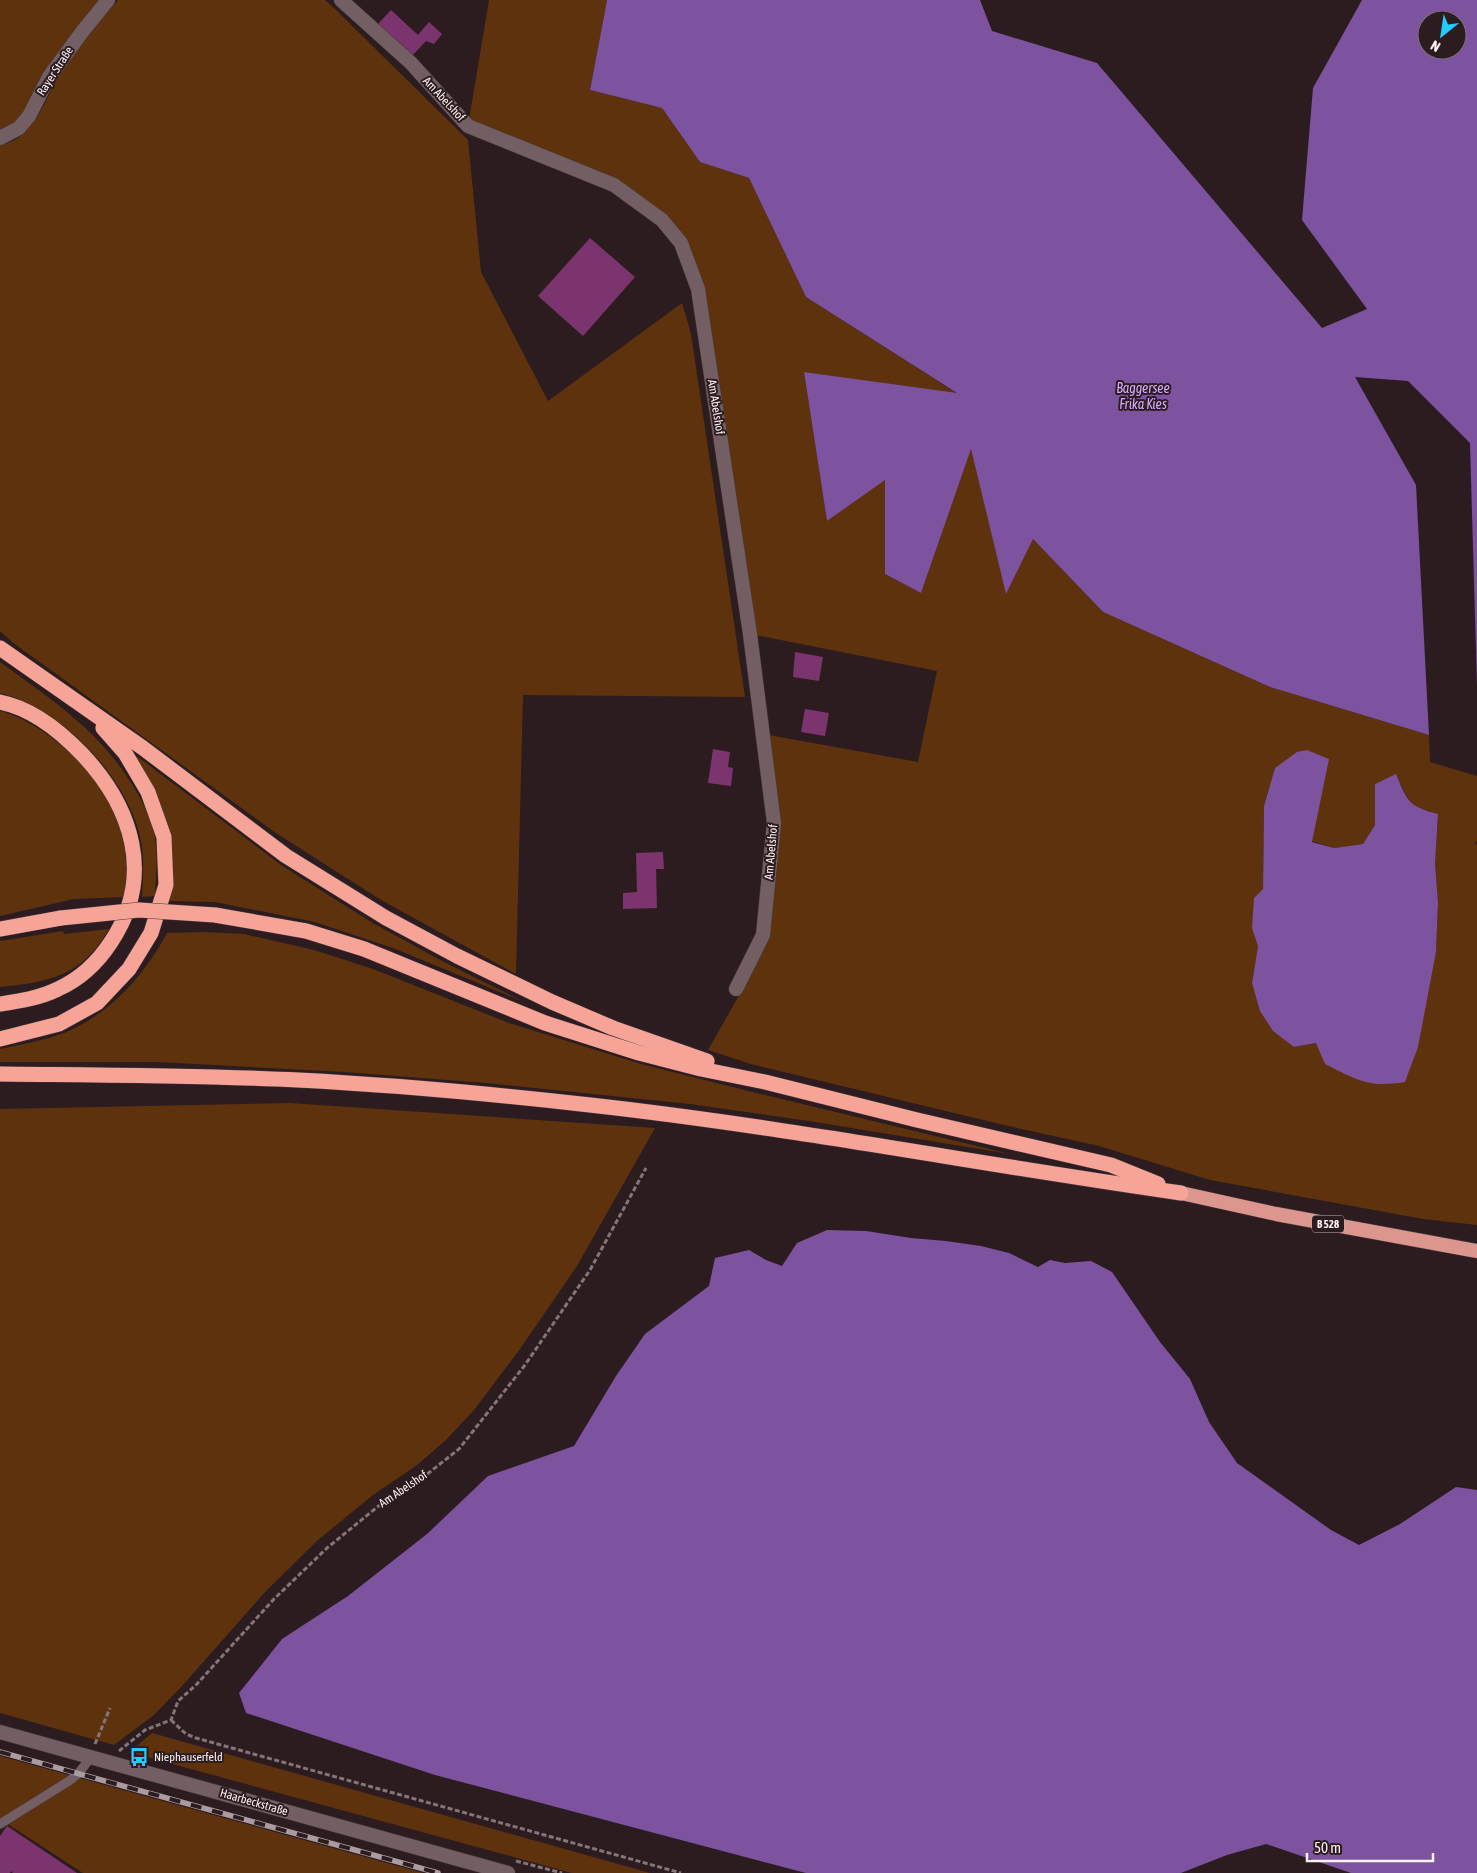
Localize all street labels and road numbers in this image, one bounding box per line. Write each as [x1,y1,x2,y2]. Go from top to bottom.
street label: Rayer Straße [34,44,76,98]
street label: Am Abelshof [420,74,468,125]
street label: Am Abelshof [705,379,727,436]
street label: Am Abelshof [762,823,780,880]
road number: B 528 [1312,1216,1344,1232]
street label: Am Abelshof [376,1467,430,1510]
street label: Haarbeckstraße [218,1786,290,1818]

